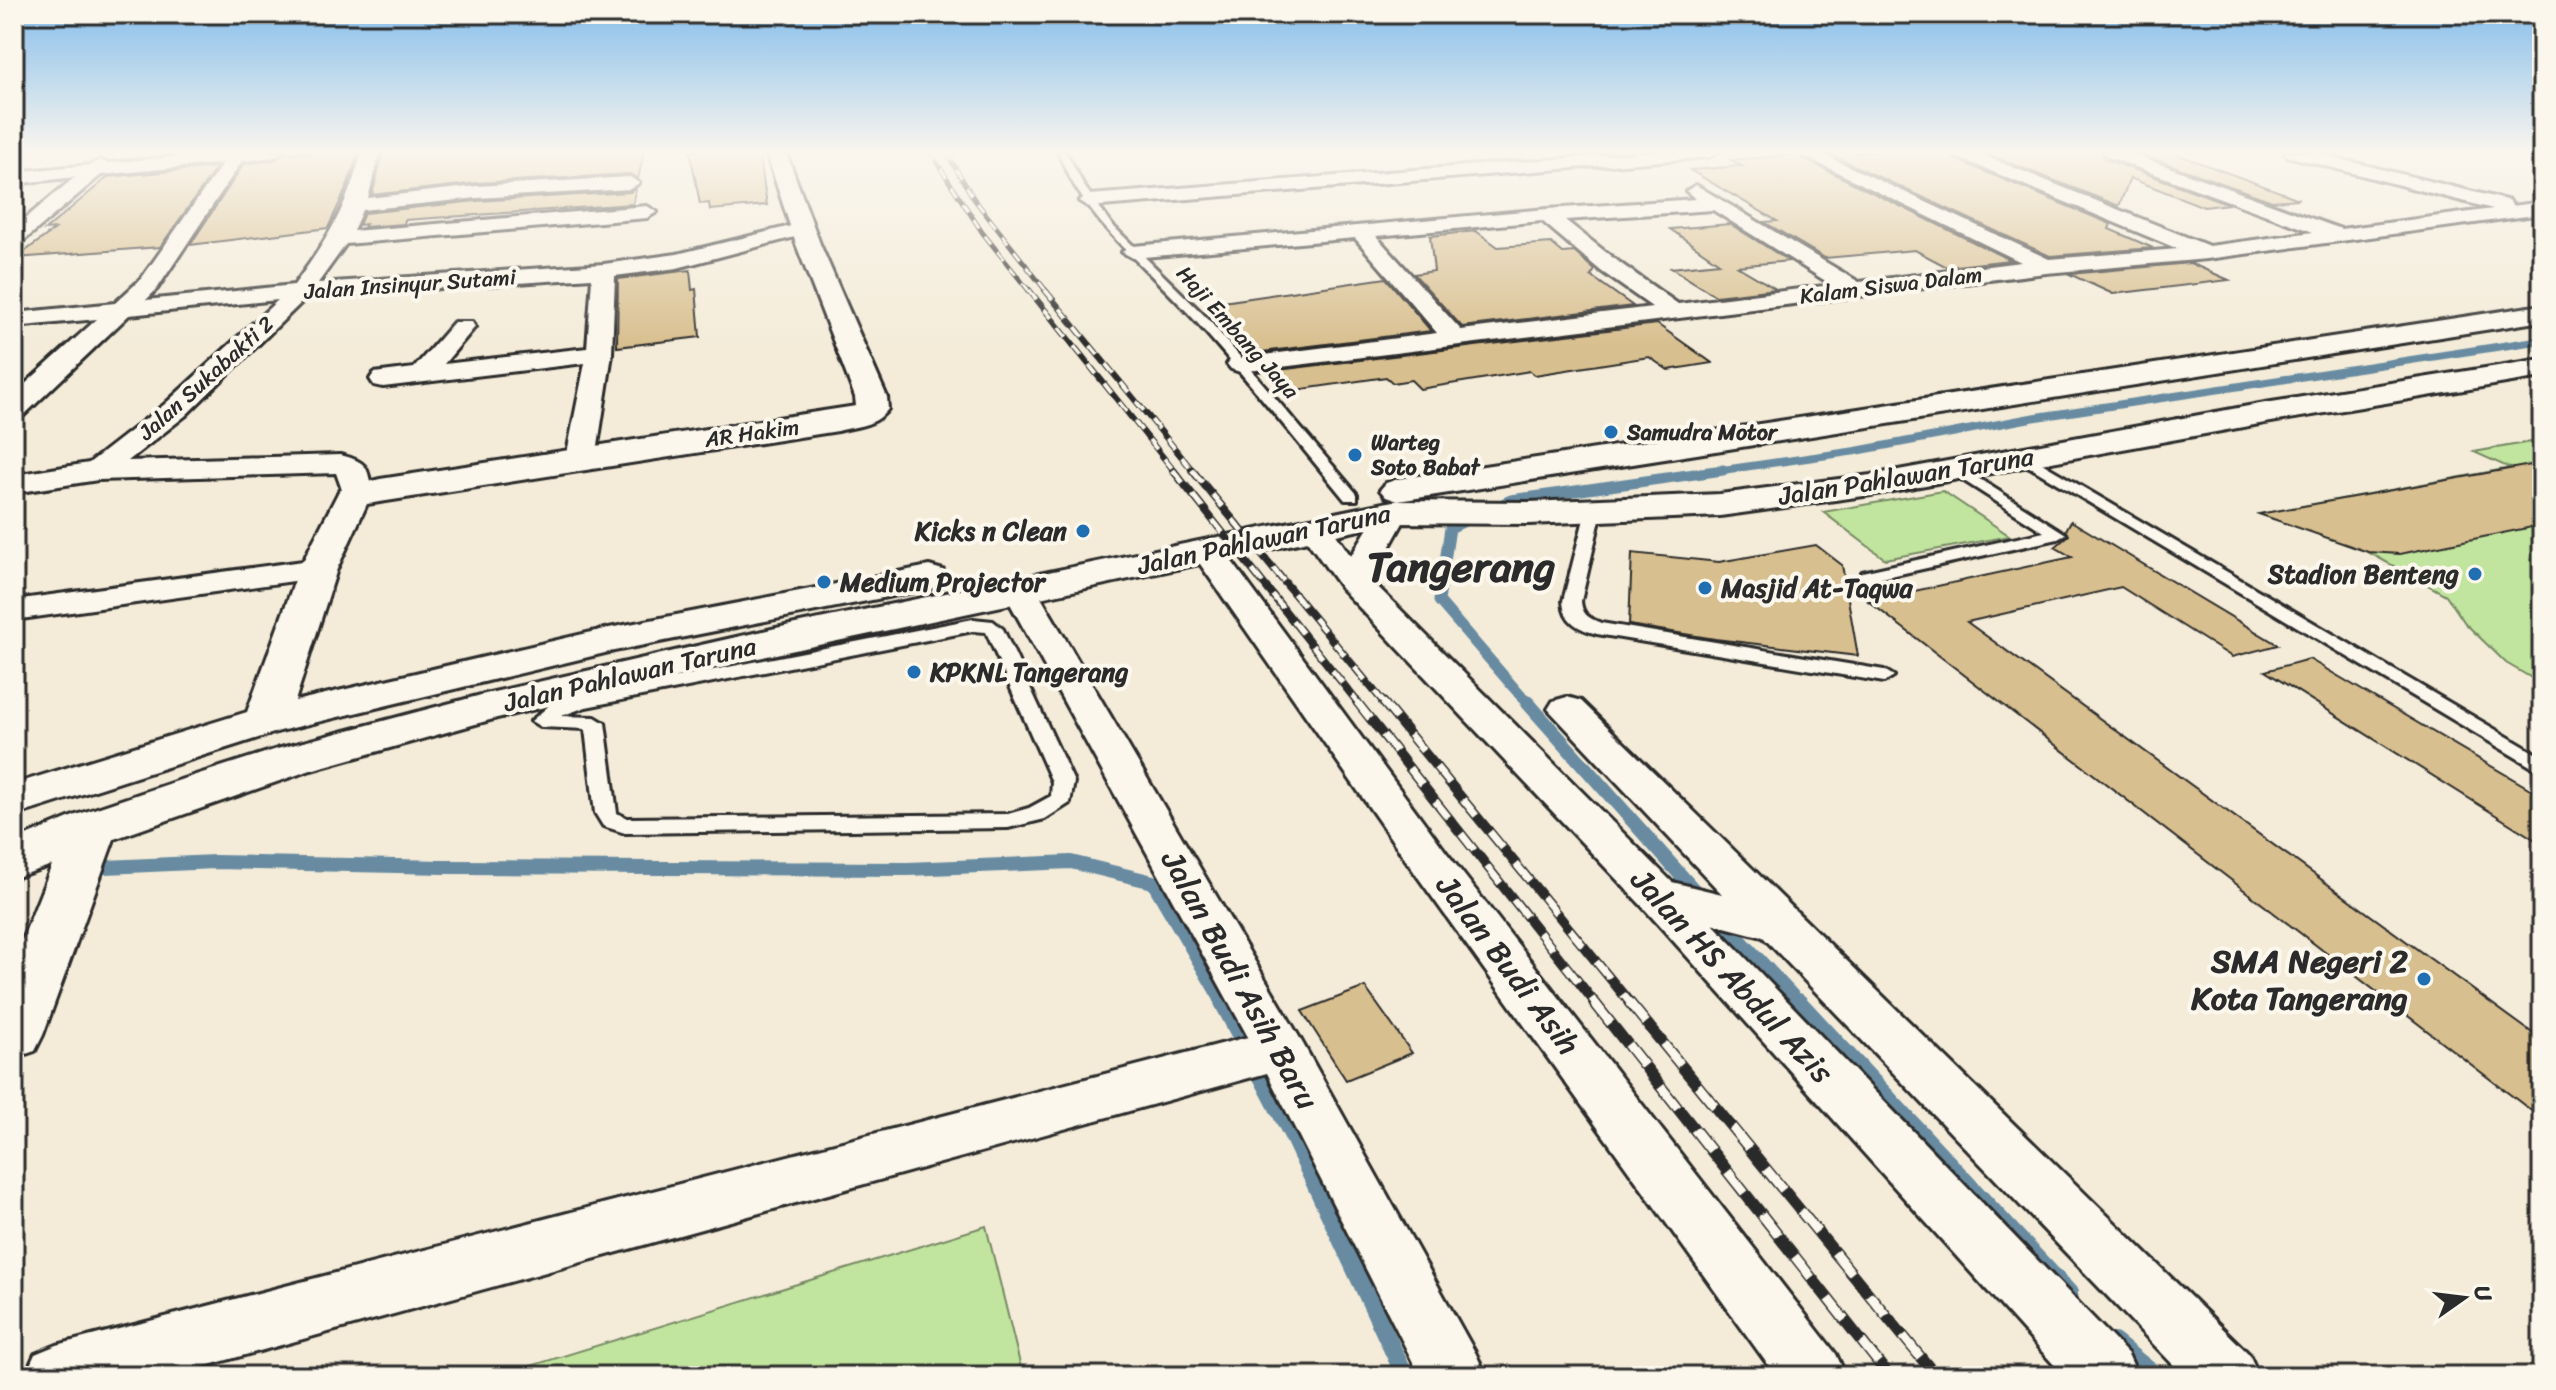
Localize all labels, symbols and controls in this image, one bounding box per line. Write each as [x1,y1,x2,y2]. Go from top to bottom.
street label: Kalam Siswa Dalam [1797,254,1985,316]
street label: Haji Embang Jaya [1167,256,1310,409]
street label: Jalan Insinyur Sutami [302,257,518,311]
street label: Jalan Sukabakti 2 [128,306,283,451]
street label: AR Hakim [701,407,802,459]
place label: Samudra Motor [1626,413,1779,452]
place label: Warteg Soto Babat [1370,423,1480,487]
marker: Samudra Motor [1602,423,1620,441]
street label: Jalan Pahlawan Taruna [1774,433,2038,519]
marker: Warteg Soto Babat [1346,446,1364,464]
street label: Jalan Pahlawan Taruna [1132,490,1396,588]
place label: Kicks n Clean [914,508,1068,554]
marker: Kicks n Clean [1074,522,1092,540]
district label: Tangerang [1367,530,1555,604]
place label: Stadion Benteng [2267,551,2459,597]
place label: Medium Projector [839,559,1047,605]
place label: Masjid At-Taqwa [1720,565,1914,611]
marker: Stadion Benteng [2466,565,2484,583]
marker: Medium Projector [815,573,833,591]
marker: Masjid At-Taqwa [1696,579,1714,597]
street label: Jalan Pahlawan Taruna [498,622,762,726]
place label: KPKNL Tangerang [929,649,1128,695]
marker: KPKNL Tangerang [905,663,923,681]
street label: Jalan Budi Asih Baru [1144,839,1335,1120]
street label: Jalan HS Abdul Azis [1615,854,1848,1098]
street label: Jalan Budi Asih [1420,861,1595,1068]
place label: SMA Negeri 2 Kota Tangerang [2190,933,2409,1027]
marker: SMA Negeri 2 Kota Tangerang [2415,970,2433,988]
north arrow [2424,1258,2504,1338]
text: U [2462,1281,2504,1306]

